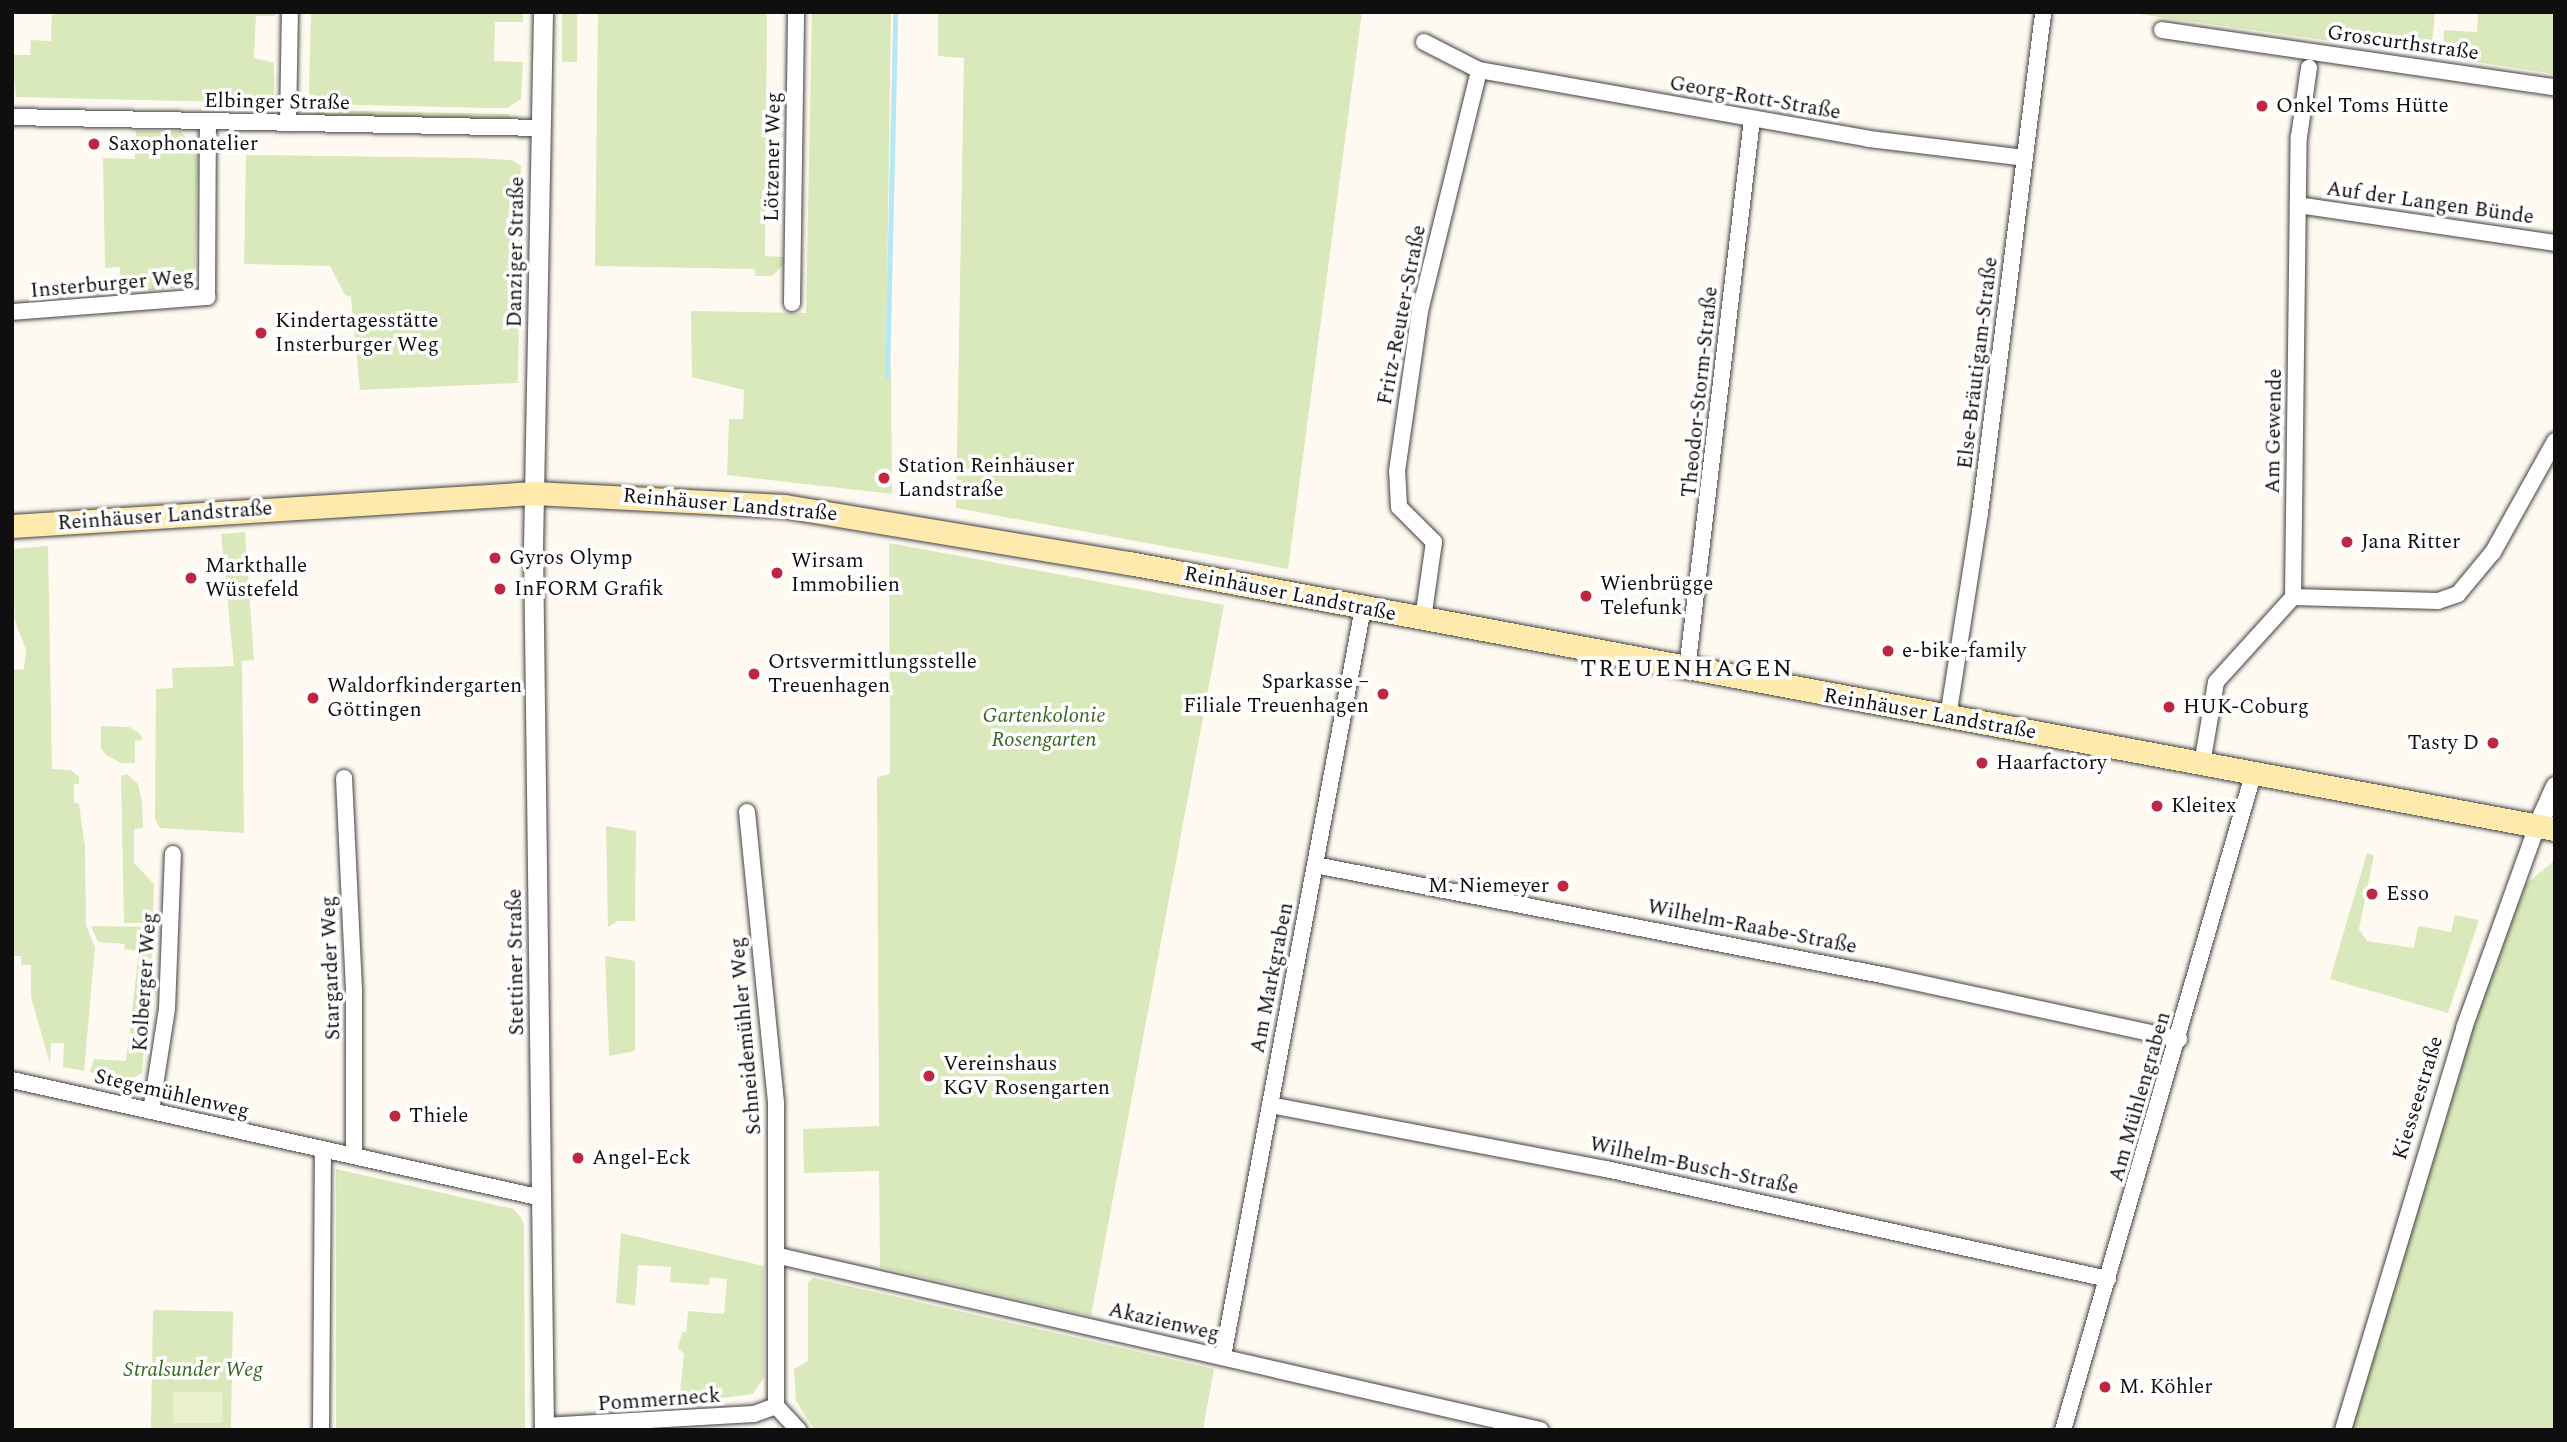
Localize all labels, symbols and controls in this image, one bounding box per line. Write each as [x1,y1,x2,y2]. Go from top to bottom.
street label: Groscurthstraße [2326,20,2480,66]
street label: Georg-Rott-Straße [1667,71,1843,125]
street label: Elbinger Straße [204,88,350,116]
street label: Lötzener Weg [759,92,787,222]
place label: Onkel Toms Hütte [2276,93,2449,119]
marker: Onkel Toms Hütte [2254,98,2270,114]
place label: Saxophonatelier [108,131,258,157]
marker: Saxophonatelier [86,136,102,152]
street label: Danziger Straße [502,176,530,328]
street label: Auf der Langen Bünde [2325,176,2535,230]
street label: Fritz-Reuter-Straße [1372,223,1432,407]
street label: Else-Bräutigam-Straße [1952,255,2004,471]
street label: Insterburger Weg [29,264,195,304]
street label: Theodor-Storm-Straße [1676,285,1724,499]
place label: Kindertagesstätte Insterburger Weg [275,308,439,358]
marker: Kindertagesstätte Insterburger Weg [253,325,269,341]
street label: Am Gewende [2260,368,2288,494]
place label: Station Reinhäuser Landstraße [898,453,1074,503]
marker: Station Reinhäuser Landstraße [876,470,892,486]
street label: Reinhäuser Landstraße [622,483,838,527]
street label: Reinhäuser Landstraße [57,496,273,536]
place label: Jana Ritter [2361,529,2460,555]
marker: Jana Ritter [2339,534,2355,550]
place label: Gyros Olymp [509,545,632,571]
place label: Wirsam Immobilien [791,548,900,598]
marker: Gyros Olymp [487,550,503,566]
place label: Markthalle Wüstefeld [205,553,307,603]
street label: Reinhäuser Landstraße [1182,561,1398,627]
marker: Wirsam Immobilien [769,565,785,581]
marker: Markthalle Wüstefeld [183,570,199,586]
place label: Wienbrügge Telefunk [1600,571,1713,621]
place label: InFORM Grafik [514,576,664,602]
marker: InFORM Grafik [492,581,508,597]
marker: Wienbrügge Telefunk [1578,588,1594,604]
place label: e-bike-family [1902,638,2026,664]
marker: e-bike-family [1880,643,1896,659]
place label: Ortsvermittlungsstelle Treuenhagen [768,649,977,699]
district label: TREUENHAGEN [1582,656,1792,684]
marker: Ortsvermittlungsstelle Treuenhagen [746,666,762,682]
place label: Sparkasse – Filiale Treuenhagen [1183,669,1369,719]
place label: Waldorfkindergarten Göttingen [327,673,522,723]
street label: Reinhäuser Landstraße [1822,683,2038,745]
marker: Sparkasse – Filiale Treuenhagen [1375,686,1391,702]
marker: Waldorfkindergarten Göttingen [305,690,321,706]
place label: HUK-Coburg [2183,694,2309,720]
marker: HUK-Coburg [2161,699,2177,715]
park label: Gartenkolonie Rosengarten [982,703,1106,753]
place label: Tasty D [2408,730,2479,756]
marker: Tasty D [2485,735,2501,751]
place label: Haarfactory [1996,750,2107,776]
marker: Haarfactory [1974,755,1990,771]
place label: Kleitex [2171,793,2236,819]
marker: Kleitex [2149,798,2165,814]
place label: M. Niemeyer [1428,873,1549,899]
marker: M. Niemeyer [1555,878,1571,894]
place label: Esso [2386,881,2429,907]
marker: Esso [2364,886,2380,902]
street label: Stettiner Straße [502,888,530,1036]
street label: Wilhelm-Raabe-Straße [1645,894,1859,960]
street label: Stargarder Weg [316,895,346,1041]
street label: Am Markgraben [1245,900,1299,1056]
street label: Kolberger Weg [128,912,162,1052]
street label: Schneidemühler Weg [725,936,767,1136]
street label: Am Mühlengraben [2104,1009,2176,1185]
street label: Kiesseestraße [2387,1033,2449,1163]
place label: Vereinshaus KGV Rosengarten [943,1051,1110,1101]
street label: Stegemühlenweg [92,1064,252,1124]
marker: Vereinshaus KGV Rosengarten [921,1068,937,1084]
place label: Thiele [409,1103,468,1129]
marker: Thiele [387,1108,403,1124]
street label: Wilhelm-Busch-Straße [1587,1132,1801,1200]
place label: Angel-Eck [592,1145,691,1171]
marker: Angel-Eck [570,1150,586,1166]
street label: Akazienweg [1106,1297,1222,1347]
park label: Stralsunder Weg [123,1357,263,1383]
place label: M. Köhler [2119,1374,2213,1400]
marker: M. Köhler [2097,1379,2113,1395]
street label: Pommerneck [597,1383,721,1417]

